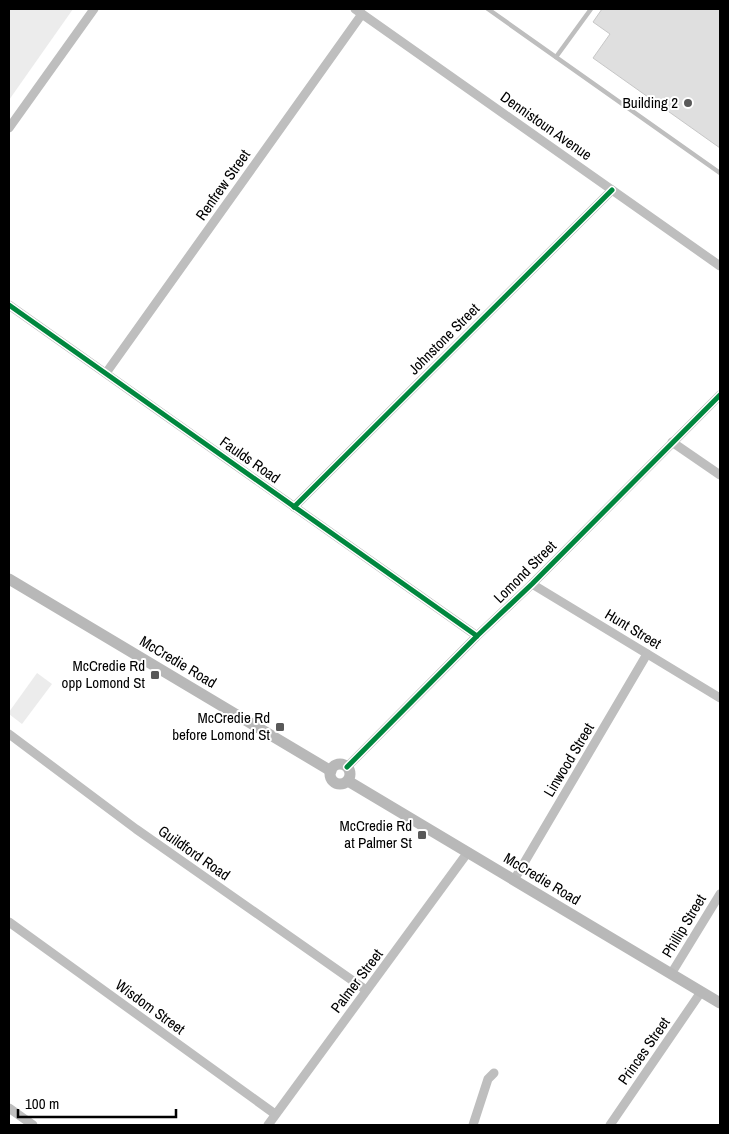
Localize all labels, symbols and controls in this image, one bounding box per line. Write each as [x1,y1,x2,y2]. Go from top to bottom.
street label: Dennistoun Avenue [496,86,596,165]
place label: Building 2 [623,92,678,113]
marker: Building 2 [682,97,694,109]
street label: Renfrew Street [190,145,255,224]
street label: Johnstone Street [403,298,484,379]
street label: Faulds Road [216,431,285,488]
street label: Lomond Street [489,535,561,608]
street label: Hunt Street [601,604,666,654]
street label: McCredie Road [136,630,221,693]
place label: McCredie Rd opp Lomond St [62,655,146,693]
marker: McCredie Rd opp Lomond St [149,669,161,681]
place label: McCredie Rd before Lomond St [172,707,271,745]
street label: Linwood Street [538,718,599,801]
marker: McCredie Rd before Lomond St [274,721,286,733]
place label: McCredie Rd at Palmer St [340,815,413,853]
street label: Guildford Road [154,820,234,885]
marker: McCredie Rd at Palmer St [416,829,428,841]
street label: McCredie Road [500,847,585,910]
street label: Phillip Street [656,890,711,961]
street label: Palmer Street [326,944,388,1017]
street label: Wisdom Street [111,974,190,1039]
street label: Princes Street [613,1012,675,1089]
scale bar [18,1086,175,1118]
text: 100 m [25,1093,59,1114]

